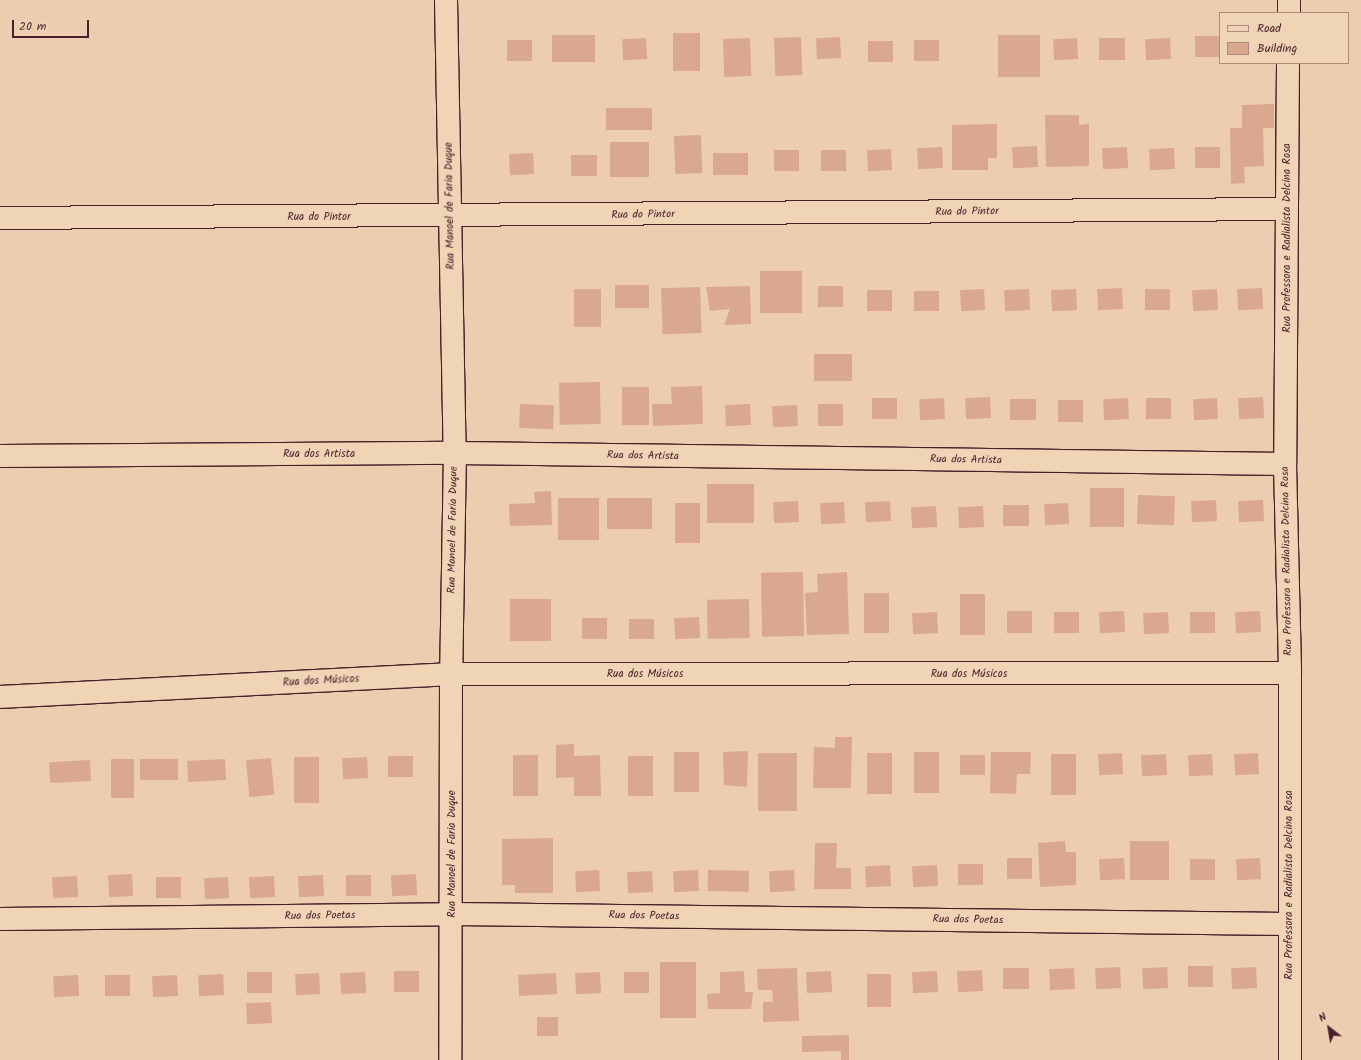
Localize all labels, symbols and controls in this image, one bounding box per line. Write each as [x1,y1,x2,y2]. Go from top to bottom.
scale bar [14,12,91,38]
legend [1219,12,1349,64]
text: 20 m [19,17,46,36]
text: Road [1257,19,1281,38]
text: Building [1257,39,1297,58]
street label: Rua Manoel de Faria Duque [442,142,458,270]
street label: Rua Professora e Radialista Delcina Rosa [1280,143,1294,333]
street label: Rua do Pintor [935,205,999,219]
street label: Rua do Pintor [611,208,675,222]
street label: Rua do Pintor [287,210,351,224]
street label: Rua dos Artista [283,447,355,461]
street label: Rua dos Artista [607,449,679,463]
street label: Rua dos Artista [930,453,1002,467]
street label: Rua Manoel de Faria Duque [445,466,461,594]
street label: Rua Professora e Radialista Delcina Rosa [1279,466,1295,656]
street label: Rua dos Músicos [607,667,683,681]
street label: Rua dos Músicos [931,667,1007,681]
street label: Rua dos Músicos [282,672,360,690]
street label: Rua Manoel de Faria Duque [445,790,459,918]
street label: Rua Professora e Radialista Delcina Rosa [1282,790,1296,980]
street label: Rua dos Poetas [284,909,356,923]
street label: Rua dos Poetas [608,909,680,923]
street label: Rua dos Poetas [932,913,1004,927]
north arrow [1309,1008,1349,1048]
text: N [1315,1008,1330,1027]

